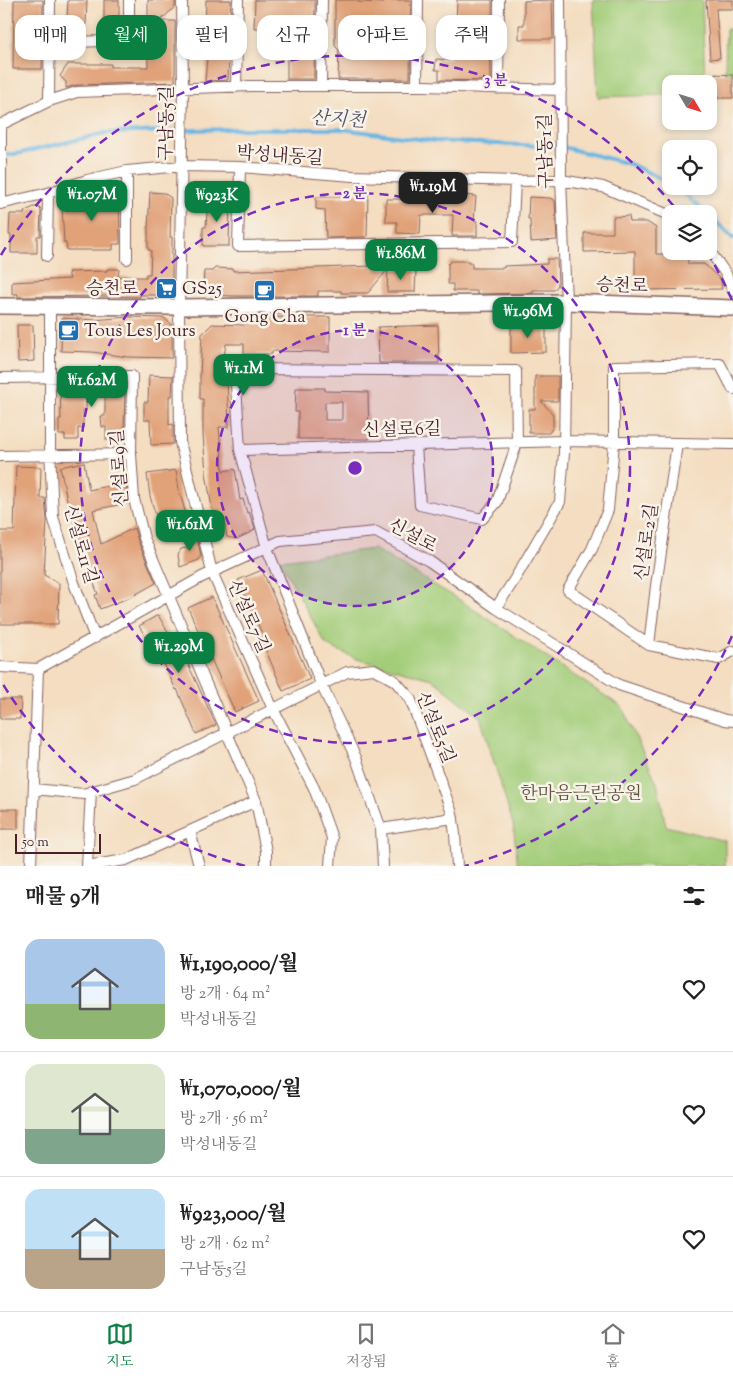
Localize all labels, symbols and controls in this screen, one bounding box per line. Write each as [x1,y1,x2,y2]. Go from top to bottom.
chip: 매매 [15,15,86,60]
chip: 월세 [96,15,167,60]
chip: 필터 [177,15,247,60]
chip: 신규 [257,15,328,60]
chip: 아파트 [338,15,426,60]
chip: 주택 [436,15,507,60]
text: 3 분 [484,71,508,92]
north arrow [662,75,718,130]
map controls [662,75,717,260]
street label: 구남동5길 [154,85,182,161]
water label: 산지천 [310,106,368,136]
street label: 구남동1길 [533,113,561,189]
button: locate [662,140,717,195]
street label: 박성내동길 [236,141,324,173]
pin: ₩1.19M [392,172,474,214]
text: ₩1.19M [410,176,456,199]
pin: ₩1.07M [51,180,133,222]
pin: ₩923K [182,180,252,223]
text: ₩1.07M [67,184,117,207]
text: 2 분 [343,184,367,205]
text: ₩923K [196,185,238,208]
button: layers [662,205,717,260]
pin: ₩1.86M [360,238,442,281]
text: ₩1.86M [376,243,426,266]
street label: 승천로 [595,273,648,301]
supermarket icon: GS25 [154,276,178,300]
street label: 승천로 [86,277,138,303]
place label: GS25 [182,277,222,303]
cafe icon: Gong Cha [253,279,277,303]
pin: ₩1.96M [487,296,569,339]
text: ₩1.96M [503,301,553,324]
place label: Gong Cha [224,305,306,331]
cafe icon: Tous Les Jours [56,318,80,342]
place label: Tous Les Jours [84,319,196,345]
text: 1 분 [344,321,366,342]
pin: ₩1.1M [209,354,279,396]
text: ₩1.1M [224,358,264,381]
pin: ₩1.62M [51,366,133,408]
text: ₩1.62M [68,370,116,393]
street label: 신설로6길 [363,417,442,445]
street label: 신설로9길 [105,428,137,508]
centre of rings [346,459,364,477]
street label: 신설로11길 [55,502,103,587]
street label: 신설로2길 [630,502,666,583]
pin: ₩1.61M [149,510,231,552]
street label: 신설로 [383,513,441,560]
text: ₩1.61M [167,514,213,537]
street label: 신설로7길 [219,576,275,658]
pin: ₩1.29M [138,632,220,674]
text: ₩1.29M [155,636,203,659]
street label: 신설로5길 [408,688,460,768]
park label: 한마음근린공원 [520,782,642,808]
scale bar [15,831,101,854]
text: 50 m [22,833,49,853]
icon: filters [680,882,708,910]
text: 매물 9개 [25,883,101,913]
text: ₩1,190,000/월 [180,950,298,980]
icon: home [65,959,125,1019]
icon: heart [680,975,708,1003]
text: 방 2개 · 64 m² [180,983,270,1006]
text: 박성내동길 [180,1009,257,1032]
text: ₩1,070,000/월 [180,1075,302,1105]
icon: home [65,1084,125,1144]
icon: heart [680,1100,708,1128]
text: 방 2개 · 56 m² [180,1108,268,1131]
text: 박성내동길 [180,1134,257,1157]
text: ₩923,000/월 [180,1200,287,1230]
icon: home [65,1209,125,1269]
icon: heart [680,1225,708,1253]
text: 방 2개 · 62 m² [180,1233,270,1256]
text: 구남동5길 [180,1259,247,1282]
tab: 지도 [106,1320,134,1373]
tab: 저장됨 [346,1320,387,1373]
tab: 홈 [599,1320,627,1373]

